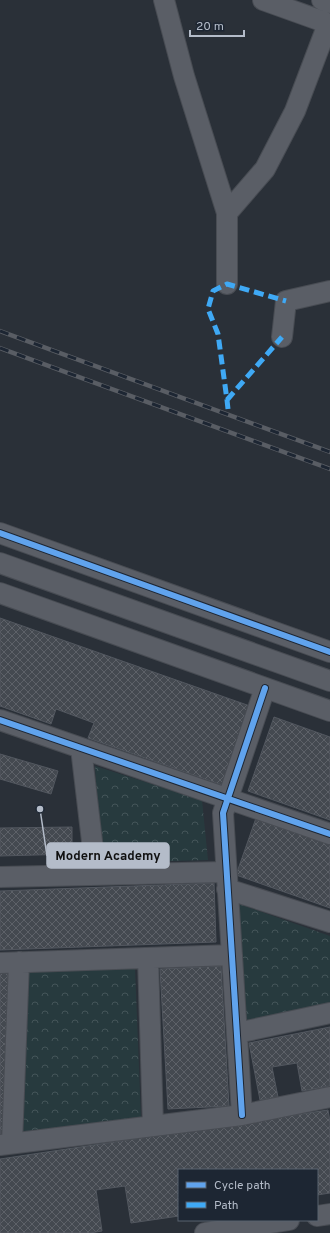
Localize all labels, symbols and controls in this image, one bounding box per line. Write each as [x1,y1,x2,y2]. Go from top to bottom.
scale bar [190,12,244,38]
text: 20 m [196,19,224,35]
callout: Modern Academy [47,843,169,868]
text: Modern Academy [55,849,161,865]
legend [178,1169,318,1221]
text: Cycle path [214,1178,271,1194]
text: Path [214,1198,239,1214]

